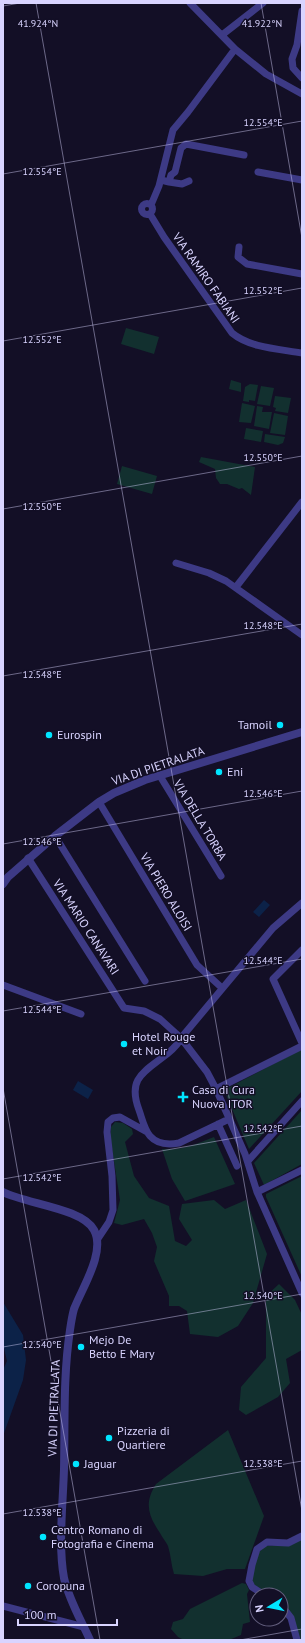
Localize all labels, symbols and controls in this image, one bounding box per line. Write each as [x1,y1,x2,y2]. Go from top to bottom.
text: 41.924°N [18,17,58,30]
text: 41.922°N [242,17,282,30]
text: 12.554°E [244,116,283,129]
text: 12.554°E [23,165,62,178]
street label: VIA RAMIRO FABIANI [169,229,243,326]
text: 12.552°E [244,284,283,297]
text: 12.552°E [23,333,62,346]
text: 12.550°E [244,451,283,464]
text: 12.550°E [23,500,62,513]
text: 12.548°E [244,619,283,632]
text: 12.548°E [23,668,62,681]
place label: Tamoil [238,717,272,732]
marker: Tamoil [275,720,285,730]
place label: Eurospin [57,727,102,742]
marker: Eurospin [44,730,54,740]
street label: VIA DI PIETRALATA [109,743,206,789]
place label: Eni [227,764,243,779]
marker: Eni [214,767,224,777]
street label: VIA DELLA TORBA [170,776,230,863]
text: 12.546°E [244,787,283,800]
text: 12.546°E [23,835,62,848]
street label: VIA PIERO ALOISI [137,849,196,933]
street label: VIA MARIO CANAVARI [49,875,123,977]
text: 12.544°E [244,954,283,967]
text: 12.544°E [23,1003,62,1016]
place label: Hotel Rouge et Noir [132,1029,195,1058]
marker: Hotel Rouge et Noir [119,1039,129,1049]
place label: Casa di Cura Nuova ITOR [192,1082,255,1111]
marker: Casa di Cura Nuova ITOR [177,1091,189,1103]
text: 12.542°E [244,1122,283,1135]
text: 12.542°E [23,1171,62,1184]
text: 12.540°E [244,1289,283,1302]
place label: Mejo De Betto E Mary [89,1332,155,1361]
text: 12.540°E [23,1338,62,1351]
marker: Mejo De Betto E Mary [76,1342,86,1352]
street label: VIA DI PIETRALATA [44,1359,63,1458]
place label: Pizzeria di Quartiere [117,1423,170,1452]
marker: Pizzeria di Quartiere [104,1433,114,1443]
place label: Jaguar [83,1456,116,1471]
text: 12.538°E [244,1457,283,1470]
marker: Jaguar [71,1459,81,1469]
text: 12.538°E [23,1506,62,1519]
place label: Centro Romano di Fotografia e Cinema [51,1522,154,1551]
marker: Centro Romano di Fotografia e Cinema [38,1532,48,1542]
place label: Coropuna [36,1578,85,1593]
marker: Coropuna [23,1581,33,1591]
north arrow [249,1587,289,1627]
scale bar [18,1601,117,1627]
text: N [252,1604,267,1614]
text: 100 m [24,1607,57,1622]

